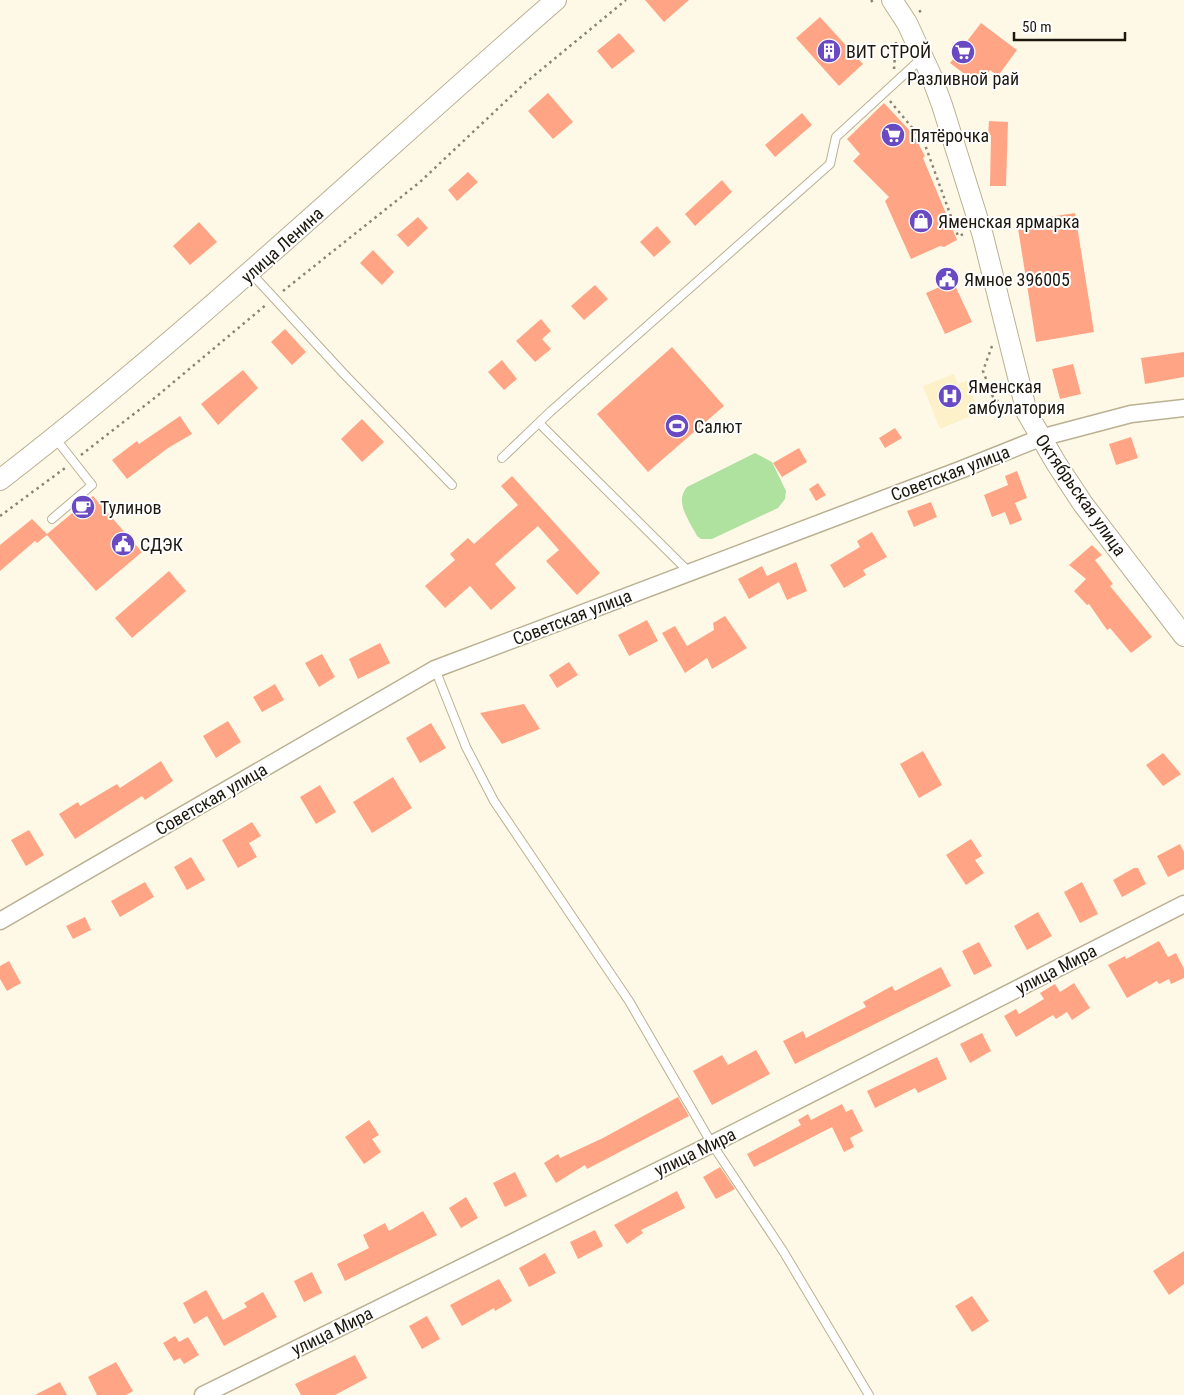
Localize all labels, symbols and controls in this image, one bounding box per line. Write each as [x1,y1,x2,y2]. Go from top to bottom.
scale bar [1014,10,1125,42]
text: 50 m [1022,18,1052,36]
building icon: ВИТ СТРОЙ [816,38,842,64]
supermarket icon: Разливной рай [950,39,976,65]
place label: ВИТ СТРОЙ [846,41,931,62]
place label: Разливной рай [907,68,1019,89]
supermarket icon: Пятёрочка [880,122,906,148]
place label: Пятёрочка [910,125,989,146]
street label: улица Ленина [237,203,327,287]
shop icon: Яменская ярмарка [908,208,934,234]
place label: Яменская ярмарка [938,211,1080,232]
public building icon: Ямное 396005 [934,266,960,292]
place label: Ямное 396005 [964,269,1070,290]
place label: Яменская амбулатория [968,376,1065,418]
hospital icon: Яменская амбулатория [937,383,963,409]
sports icon: Салют [664,413,690,439]
place label: Салют [694,416,743,437]
street label: Октябрьская улица [1031,430,1131,560]
street label: Советская улица [888,441,1012,505]
cafe icon: Тулинов [70,494,96,520]
place label: Тулинов [100,497,161,518]
public building icon: СДЭК [110,531,136,557]
place label: СДЭК [140,534,183,555]
street label: Советская улица [510,585,634,649]
street label: Советская улица [151,759,271,839]
street label: улица Мира [1012,940,1100,998]
street label: улица Мира [651,1123,739,1181]
street label: улица Мира [288,1302,376,1360]

